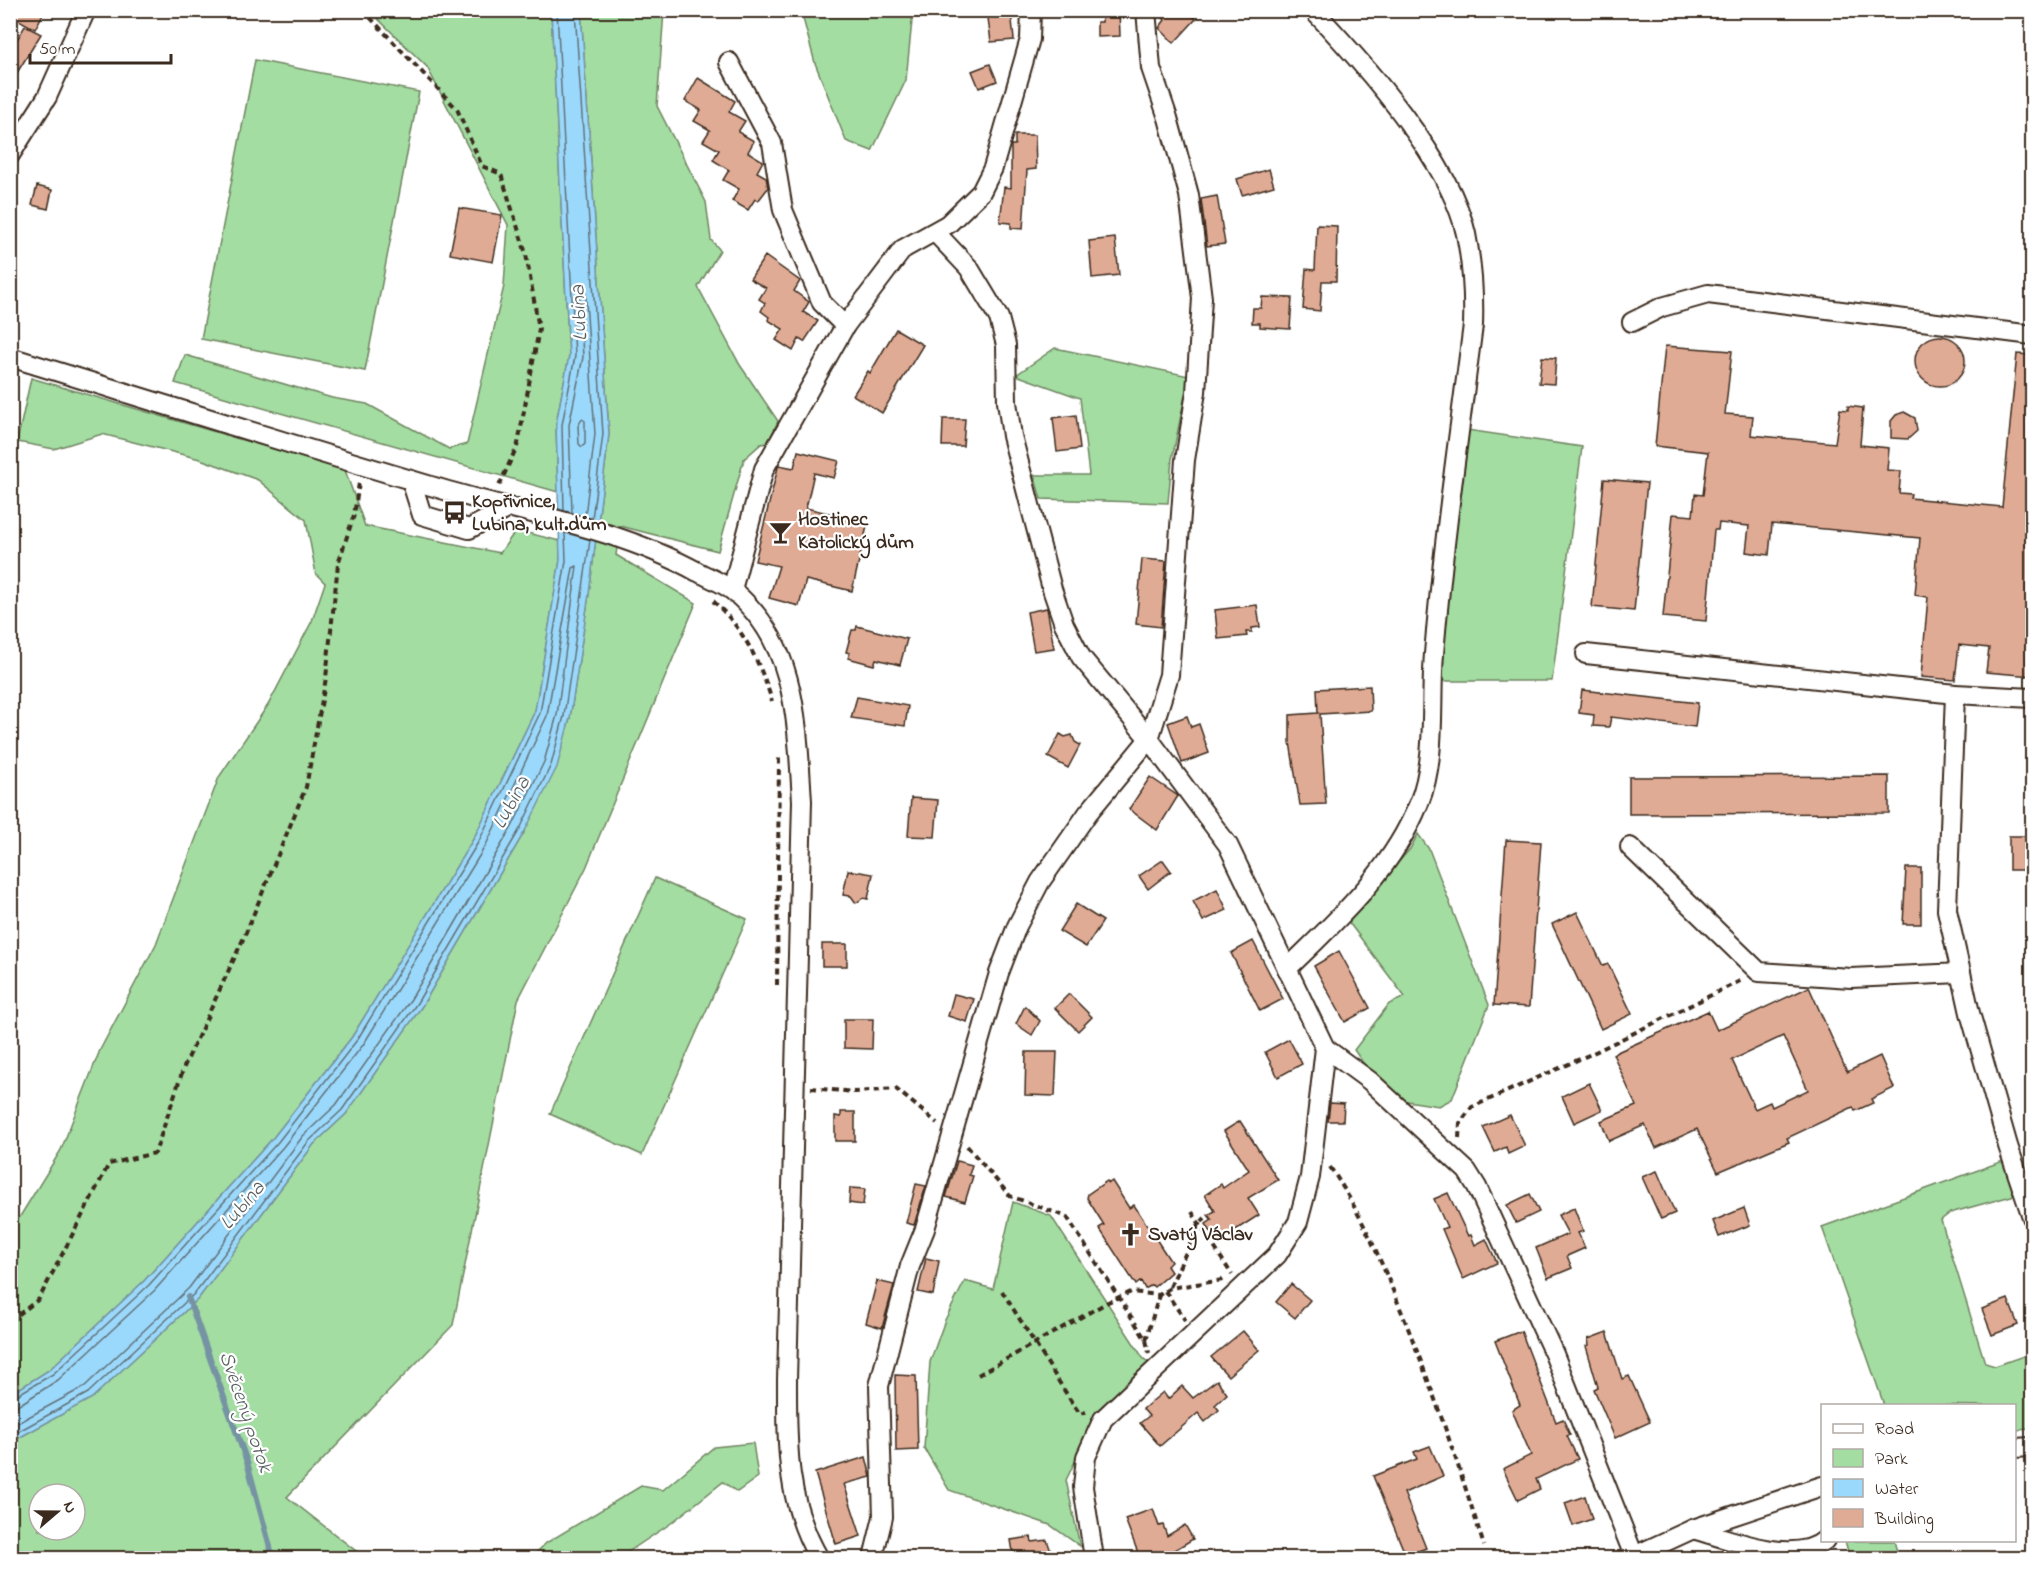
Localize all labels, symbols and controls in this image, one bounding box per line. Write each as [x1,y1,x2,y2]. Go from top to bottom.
scale bar [30,27,171,65]
text: 50 m [39,37,76,63]
water label: Lubina [564,283,596,342]
place label: Kopřivnice, Lubina, kult.dům [472,488,607,540]
bus stop icon: Kopřivnice, Lubina, kult.dům [441,500,467,526]
place label: Hostinec Katolický dům [798,506,914,559]
bar icon: Hostinec Katolický dům [767,519,793,545]
water label: Lubina [485,771,539,835]
water label: Lubina [213,1174,273,1237]
place label: Svatý Václav [1148,1221,1254,1251]
church icon: Svatý Václav [1117,1222,1143,1248]
water label: Svěcený potok [210,1348,280,1477]
legend [1821,1404,2016,1542]
text: Road [1875,1417,1914,1443]
text: Park [1875,1447,1908,1473]
text: Water [1875,1477,1919,1503]
north arrow [27,1482,87,1542]
text: N [56,1498,82,1517]
text: Building [1874,1507,1934,1534]

